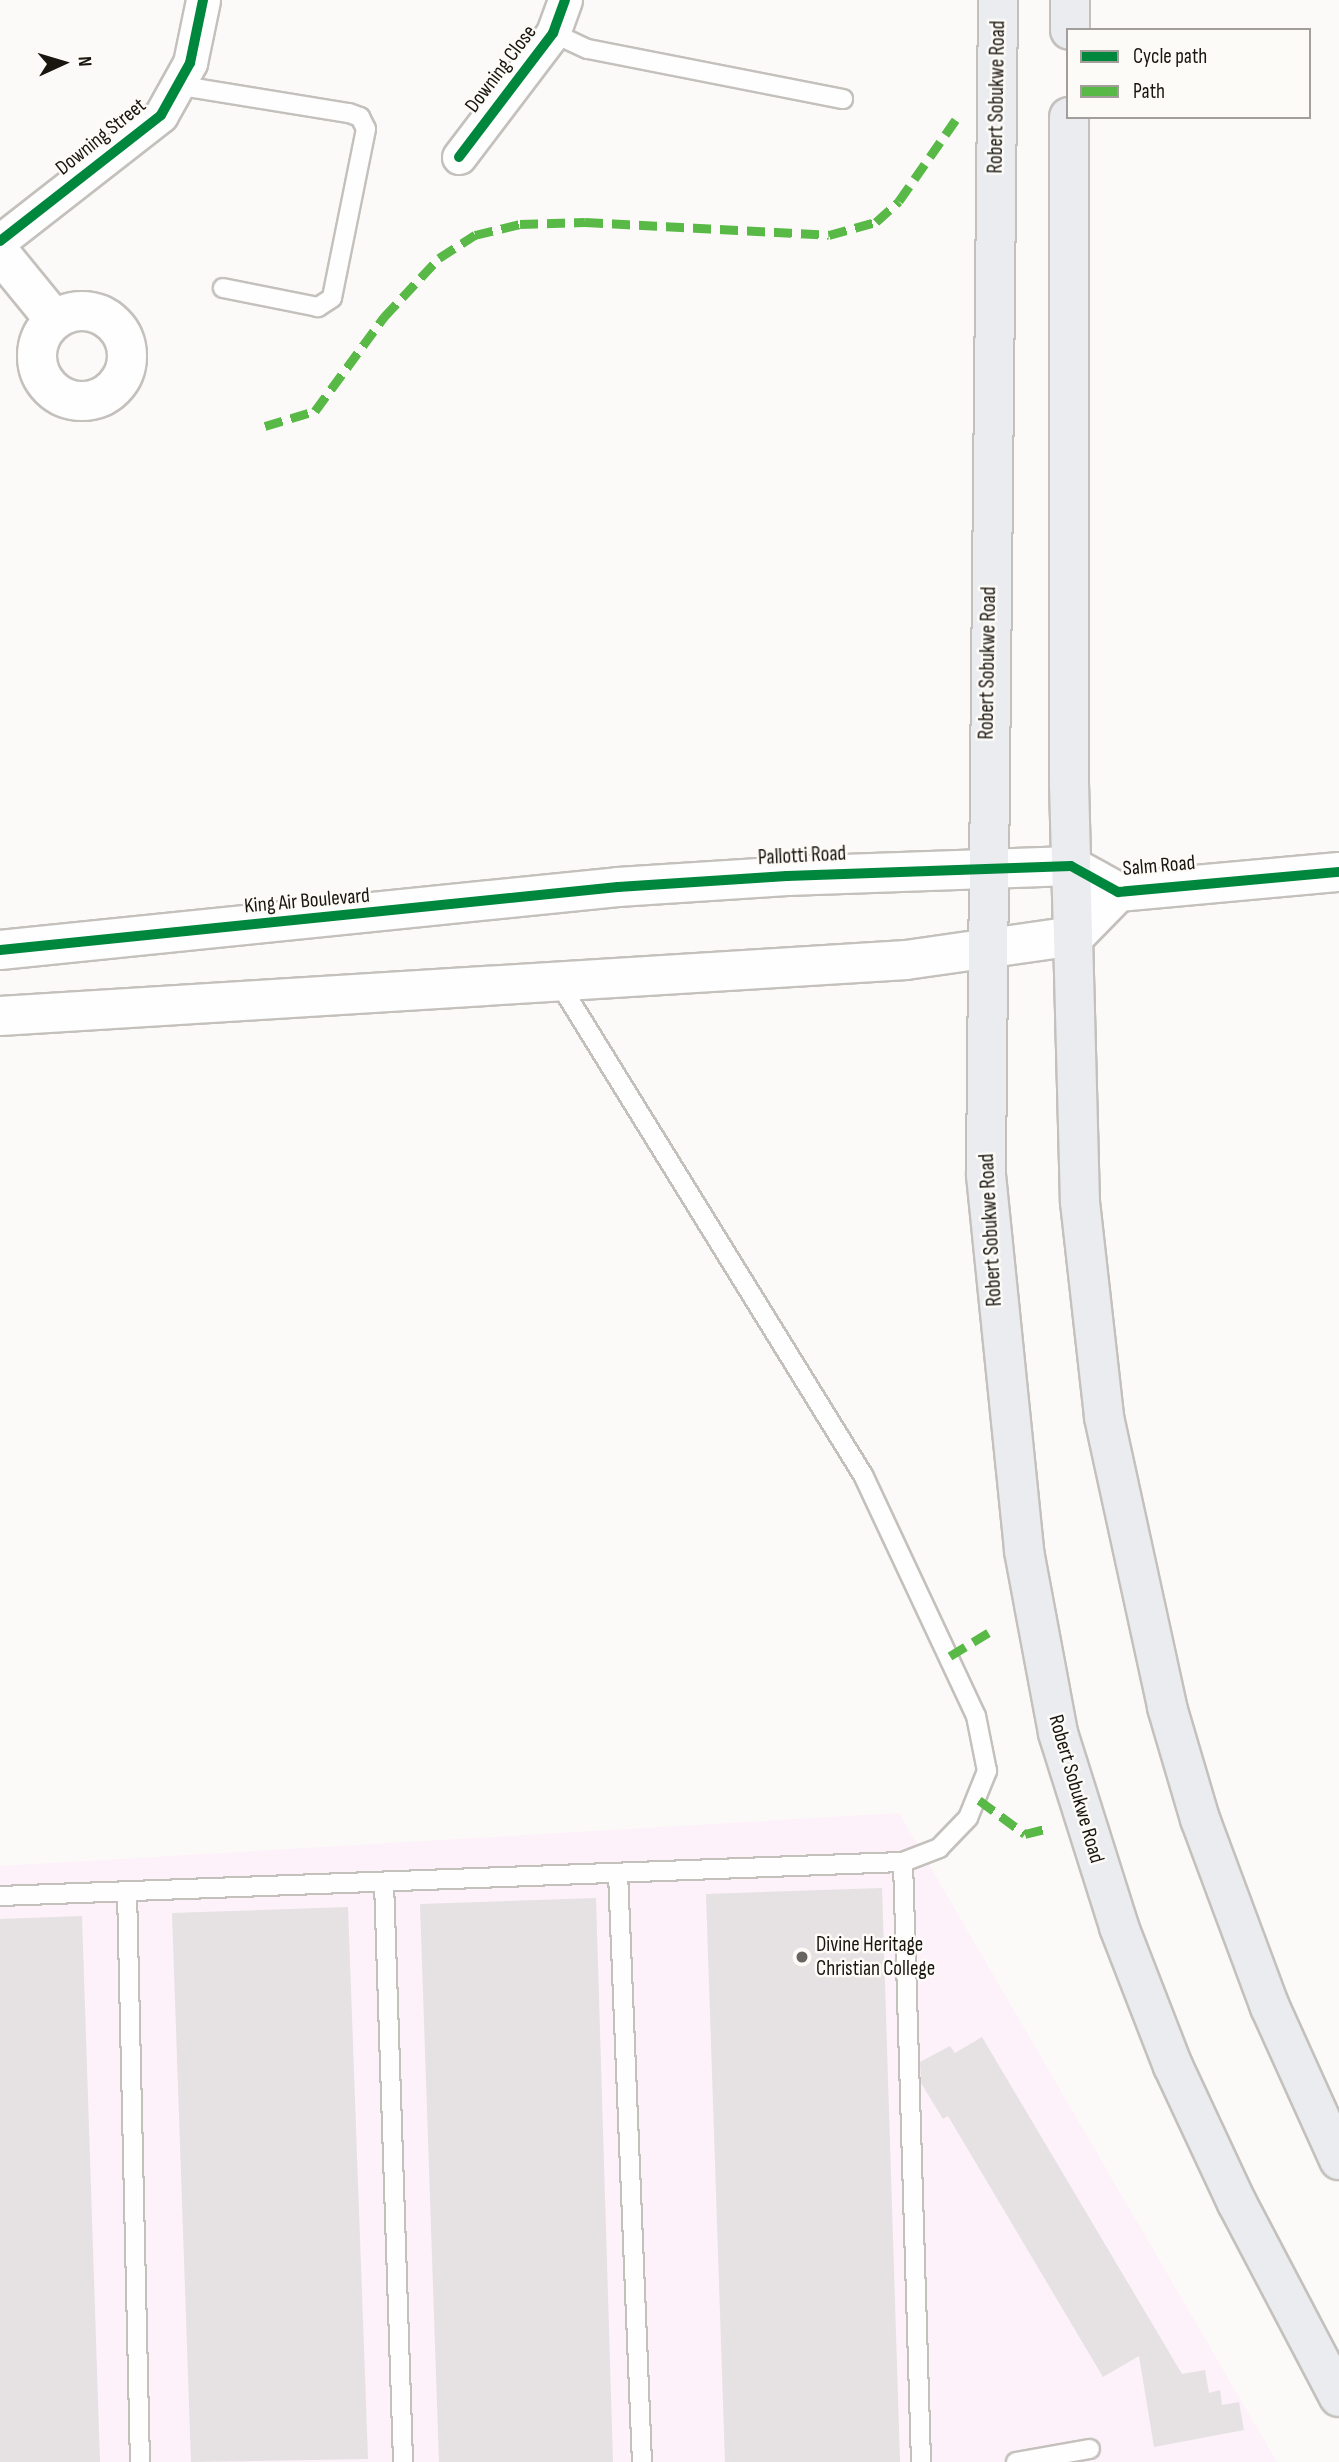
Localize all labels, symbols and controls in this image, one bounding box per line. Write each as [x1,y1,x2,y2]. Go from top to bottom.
street label: Downing Close [460,20,542,118]
street label: Robert Sobukwe Road [983,20,1011,174]
north arrow [28,28,98,98]
legend [1066,28,1311,119]
text: Cycle path [1133,44,1207,69]
text: N [73,56,96,67]
text: Path [1133,79,1165,104]
street label: Downing Street [51,93,151,181]
street label: Robert Sobukwe Road [974,586,1002,740]
street label: Pallotti Road [757,841,847,871]
street label: Salm Road [1122,850,1196,882]
street label: King Air Boulevard [243,883,371,919]
street label: Robert Sobukwe Road [974,1153,1008,1307]
street label: Robert Sobukwe Road [1043,1712,1109,1866]
place label: Divine Heritage Christian College [816,1932,935,1982]
marker: Divine Heritage Christian College [794,1949,810,1965]

